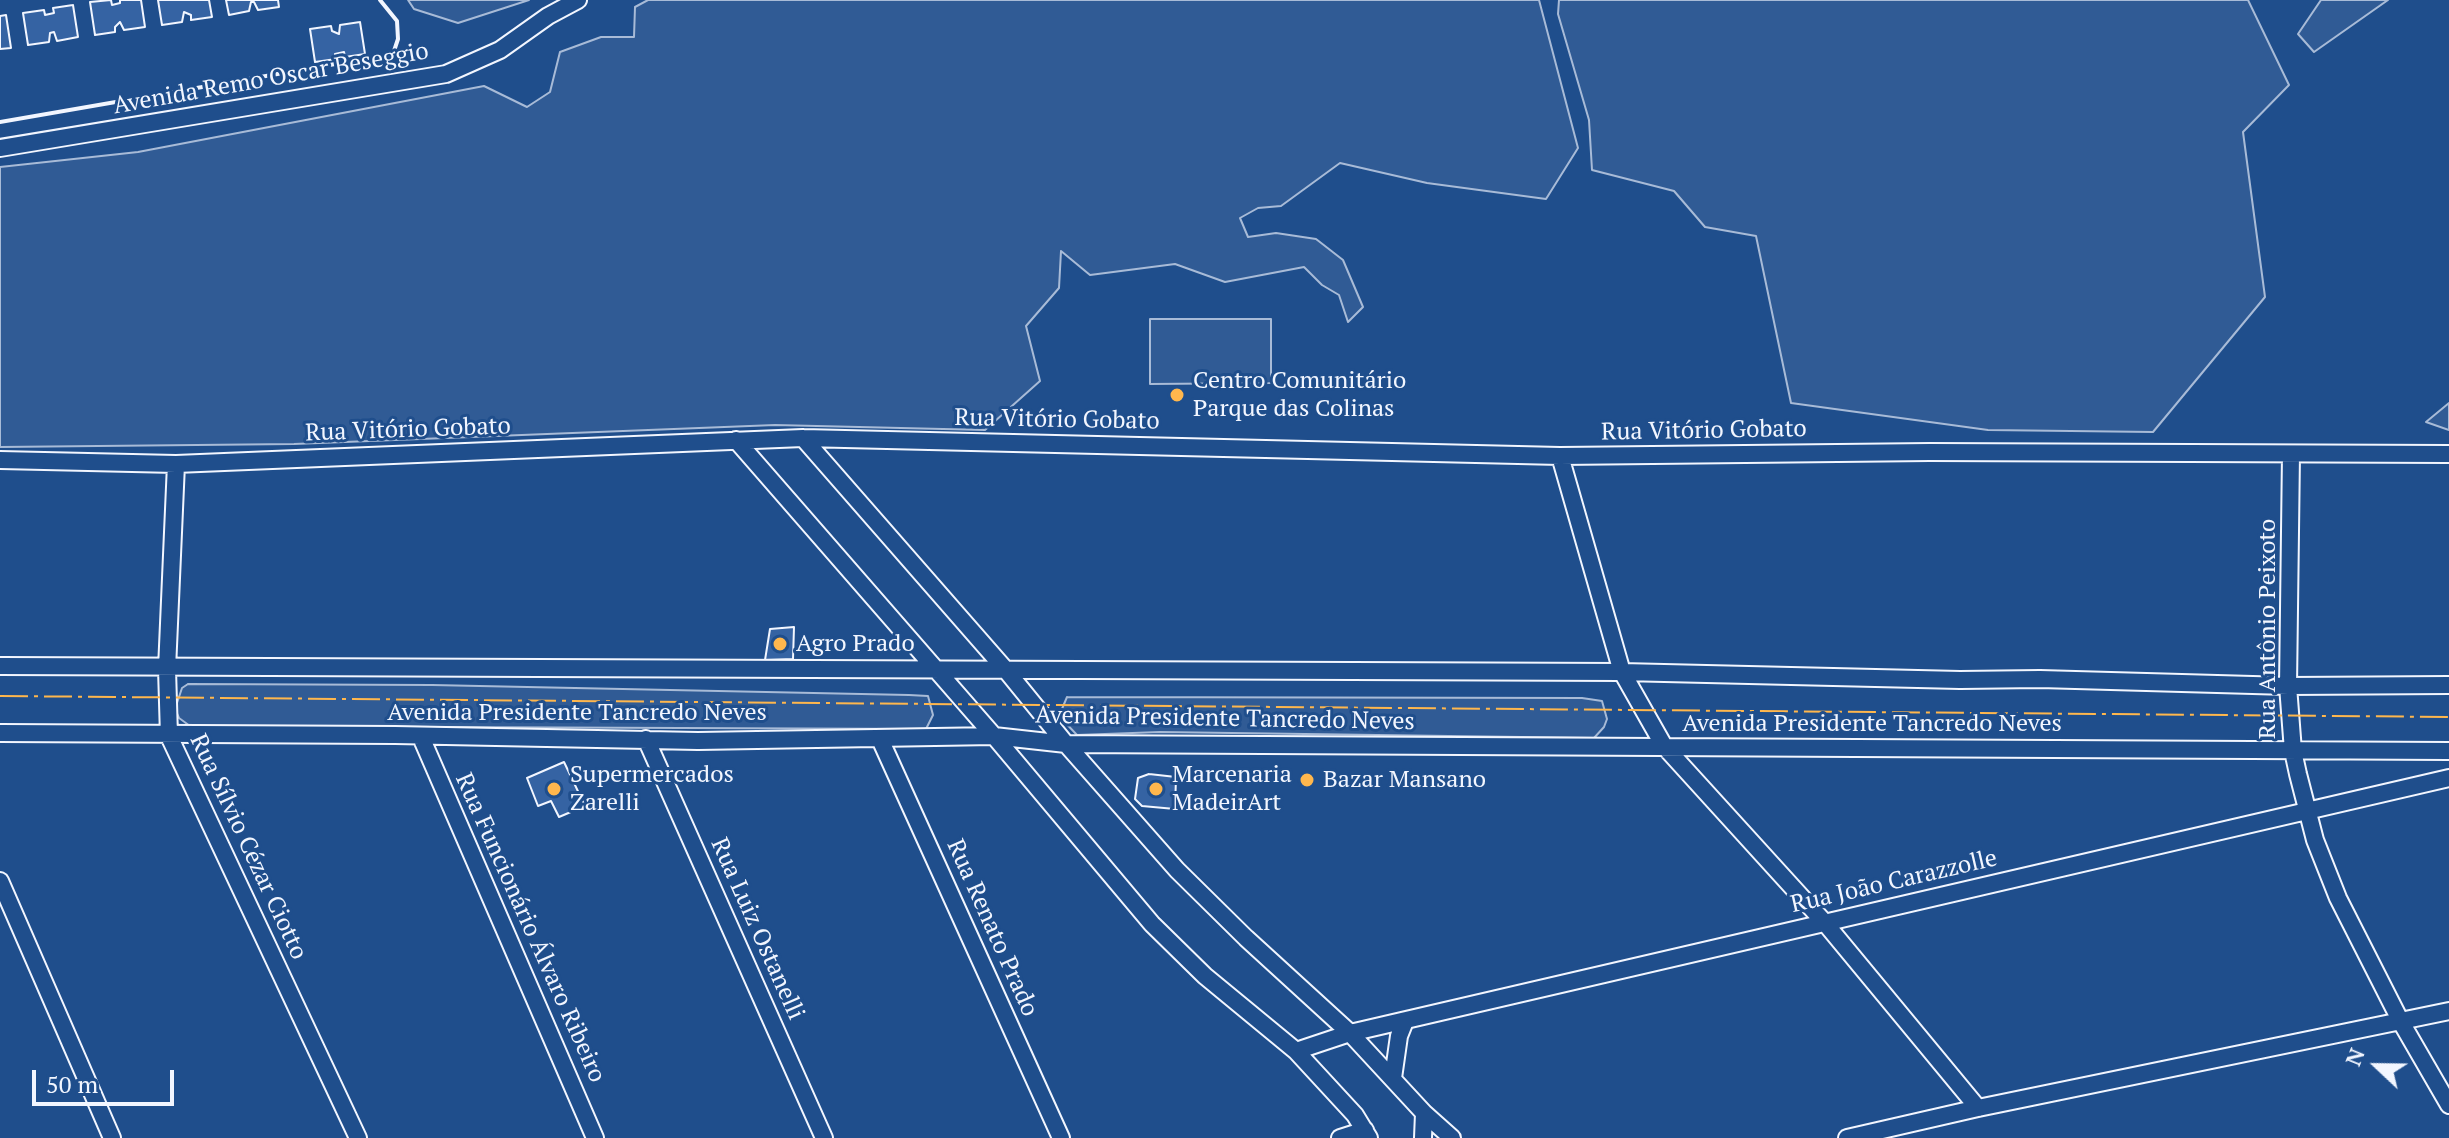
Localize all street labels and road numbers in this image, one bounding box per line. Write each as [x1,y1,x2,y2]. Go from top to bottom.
street label: Avenida Remo Oscar Beseggio [111,37,431,121]
street label: Rua Vitório Gobato [954,404,1160,436]
street label: Rua Vitório Gobato [305,412,511,448]
street label: Rua Vitório Gobato [1601,415,1807,447]
street label: Rua Antônio Peixoto [2254,519,2282,739]
street label: Avenida Presidente Tancredo Neves [387,699,767,727]
street label: Avenida Presidente Tancredo Neves [1035,701,1415,737]
street label: Avenida Presidente Tancredo Neves [1682,710,2062,738]
street label: Rua Sílvio Cézar Ciotto [183,730,313,964]
street label: Rua Funcionário Álvaro Ribeiro [449,769,611,1087]
street label: Rua Luiz Ostanelli [704,834,810,1024]
street label: Rua Renato Prado [940,835,1044,1021]
street label: Rua João Carazzolle [1788,844,2000,920]

